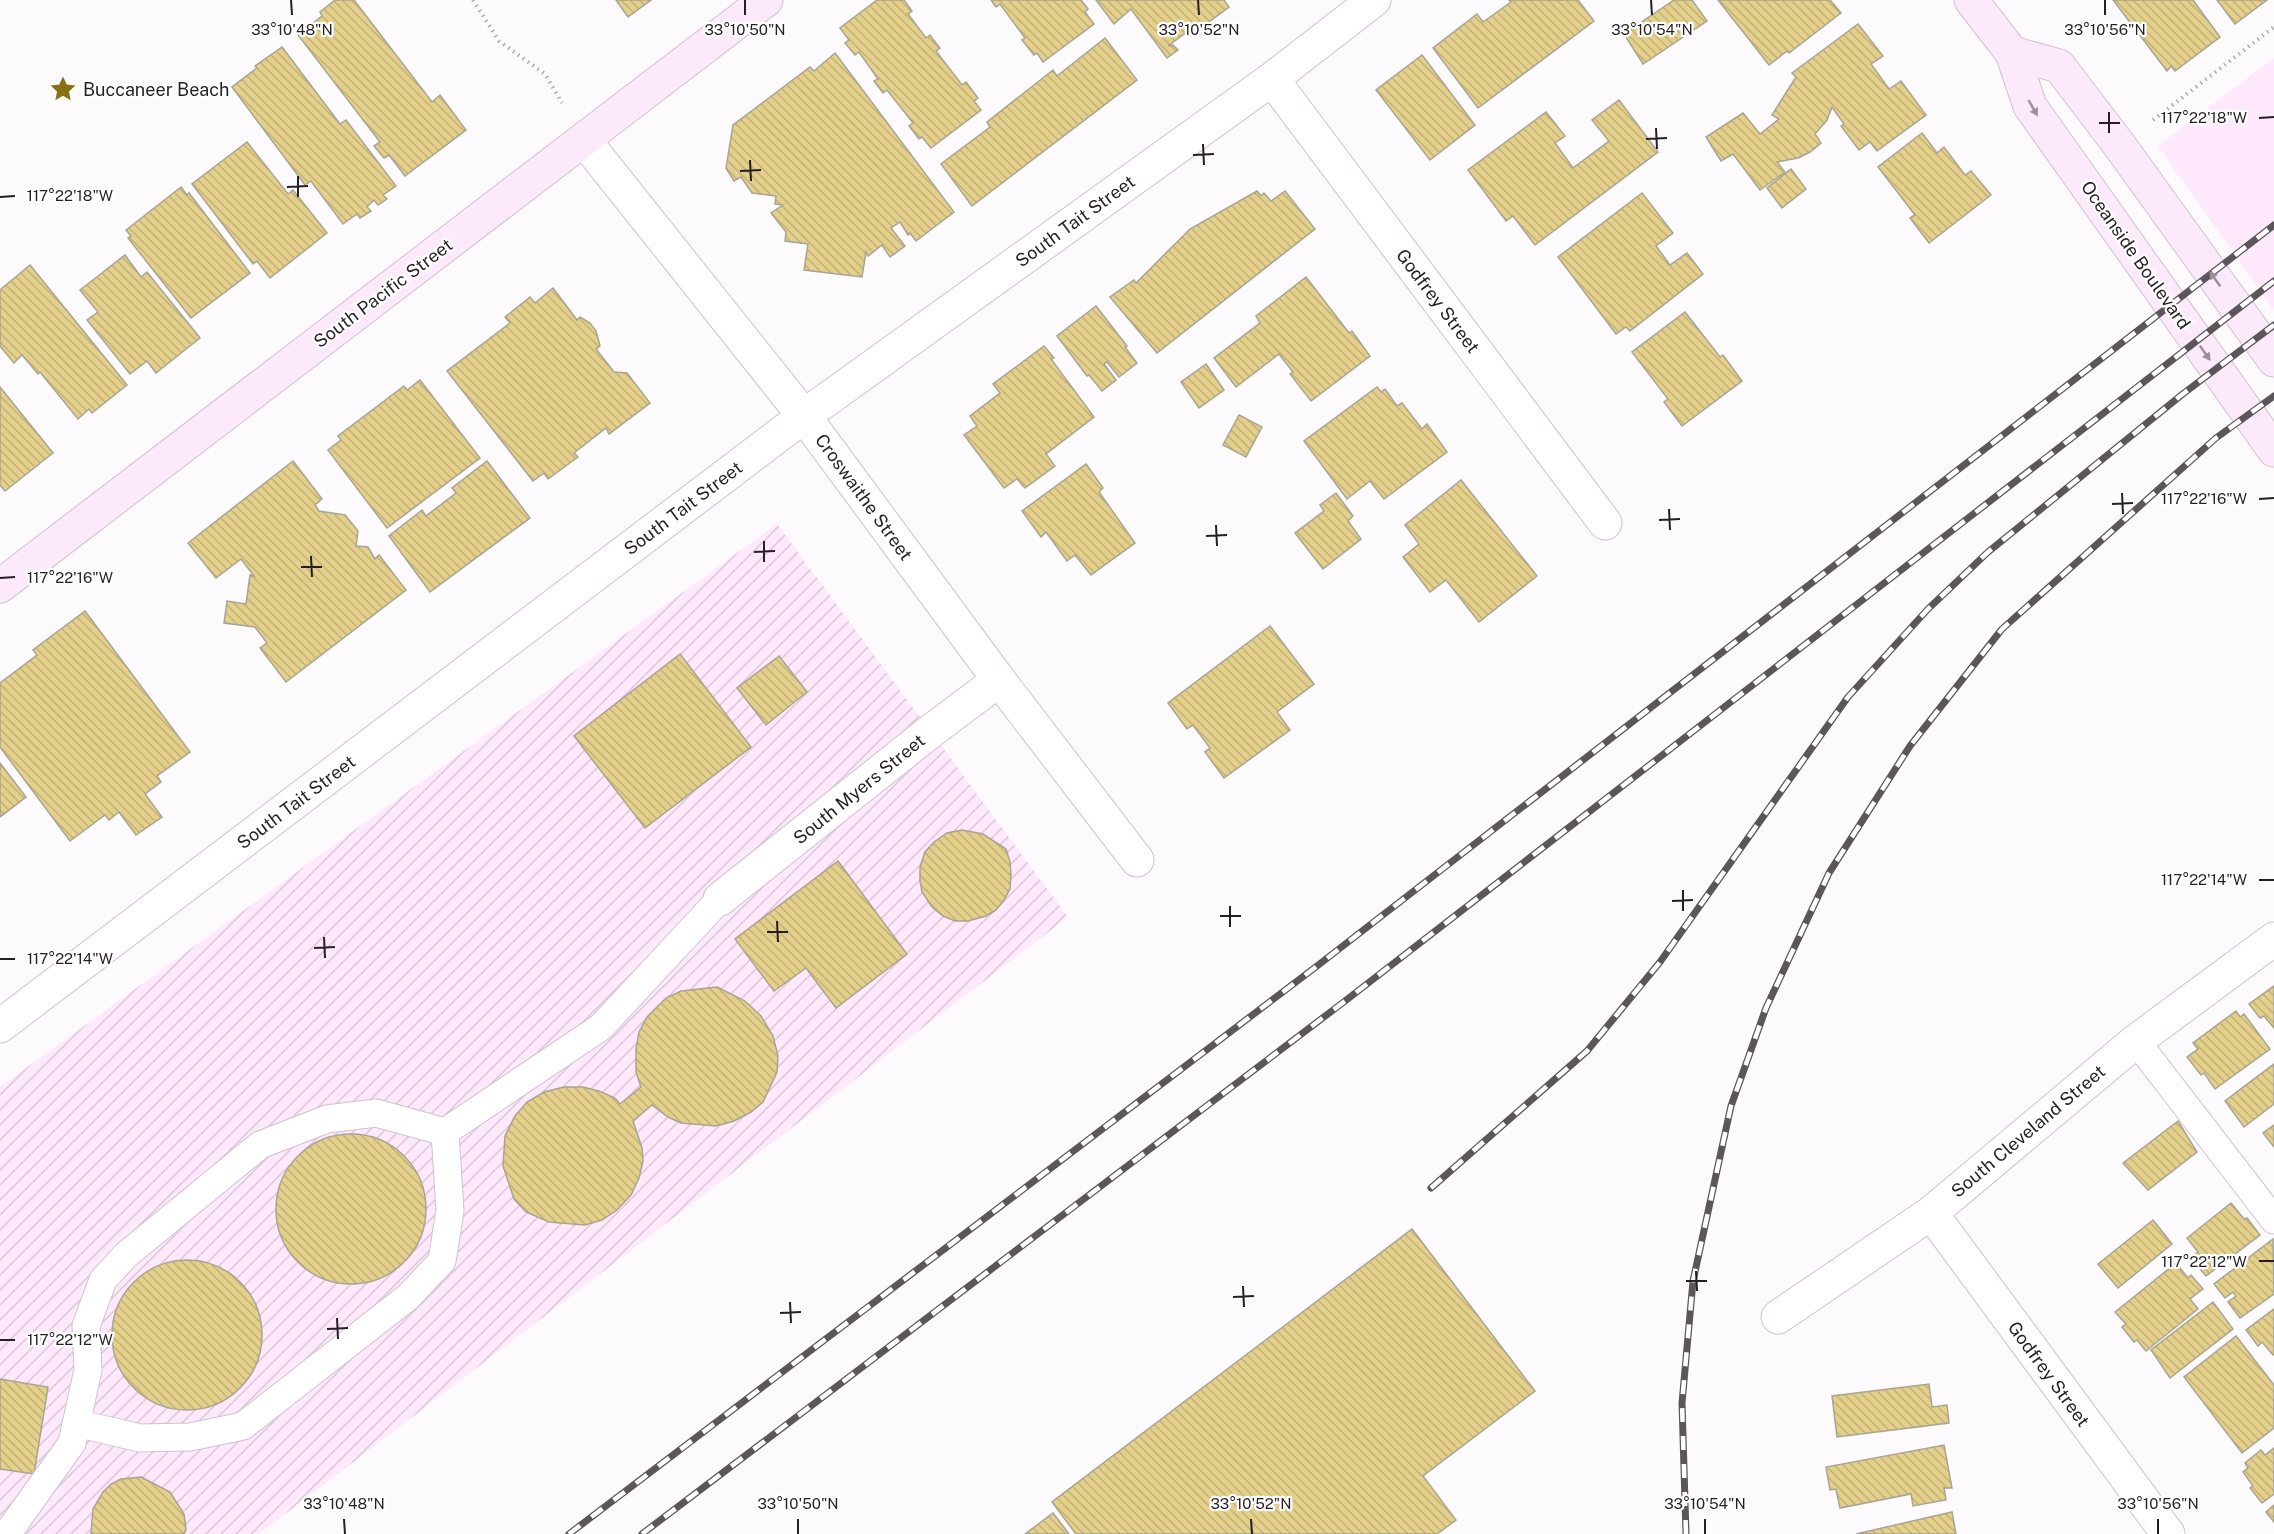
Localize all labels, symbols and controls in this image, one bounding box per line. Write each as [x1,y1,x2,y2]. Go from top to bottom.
text: 33°10'48"N [251,21,333,38]
text: 33°10'50"N [704,21,786,38]
text: 33°10'52"N [1159,21,1240,38]
text: 33°10'54"N [1611,21,1693,38]
text: 33°10'56"N [2064,21,2146,38]
place icon: Buccaneer Beach [48,74,78,104]
place label: Buccaneer Beach [83,79,229,100]
one-way arrow [2028,100,2038,117]
text: 117°22'18"W [2161,109,2247,126]
street label: South Tait Street [1011,171,1139,271]
street label: Oceanside Boulevard [2077,177,2195,333]
text: 117°22'18"W [27,187,113,204]
street label: South Pacific Street [310,234,456,352]
street label: Godfrey Street [1392,245,1484,357]
one-way arrow [2210,271,2222,286]
one-way arrow [2199,345,2211,361]
street label: Croswaithe Street [811,430,917,564]
street label: South Tait Street [620,457,746,559]
text: 117°22'16"W [2161,490,2247,507]
text: 117°22'16"W [27,569,113,586]
street label: South Myers Street [789,730,929,848]
street label: South Tait Street [233,751,359,853]
text: 117°22'14"W [2161,871,2247,888]
text: 117°22'14"W [27,950,113,967]
street label: South Cleveland Street [1947,1061,2109,1201]
text: 117°22'12"W [2161,1253,2247,1270]
street label: Godfrey Street [2004,1317,2094,1431]
text: 117°22'12"W [27,1331,113,1348]
text: 33°10'48"N [303,1495,385,1512]
text: 33°10'50"N [757,1495,839,1512]
text: 33°10'52"N [1211,1495,1292,1512]
text: 33°10'54"N [1664,1495,1746,1512]
text: 33°10'56"N [2117,1495,2199,1512]

